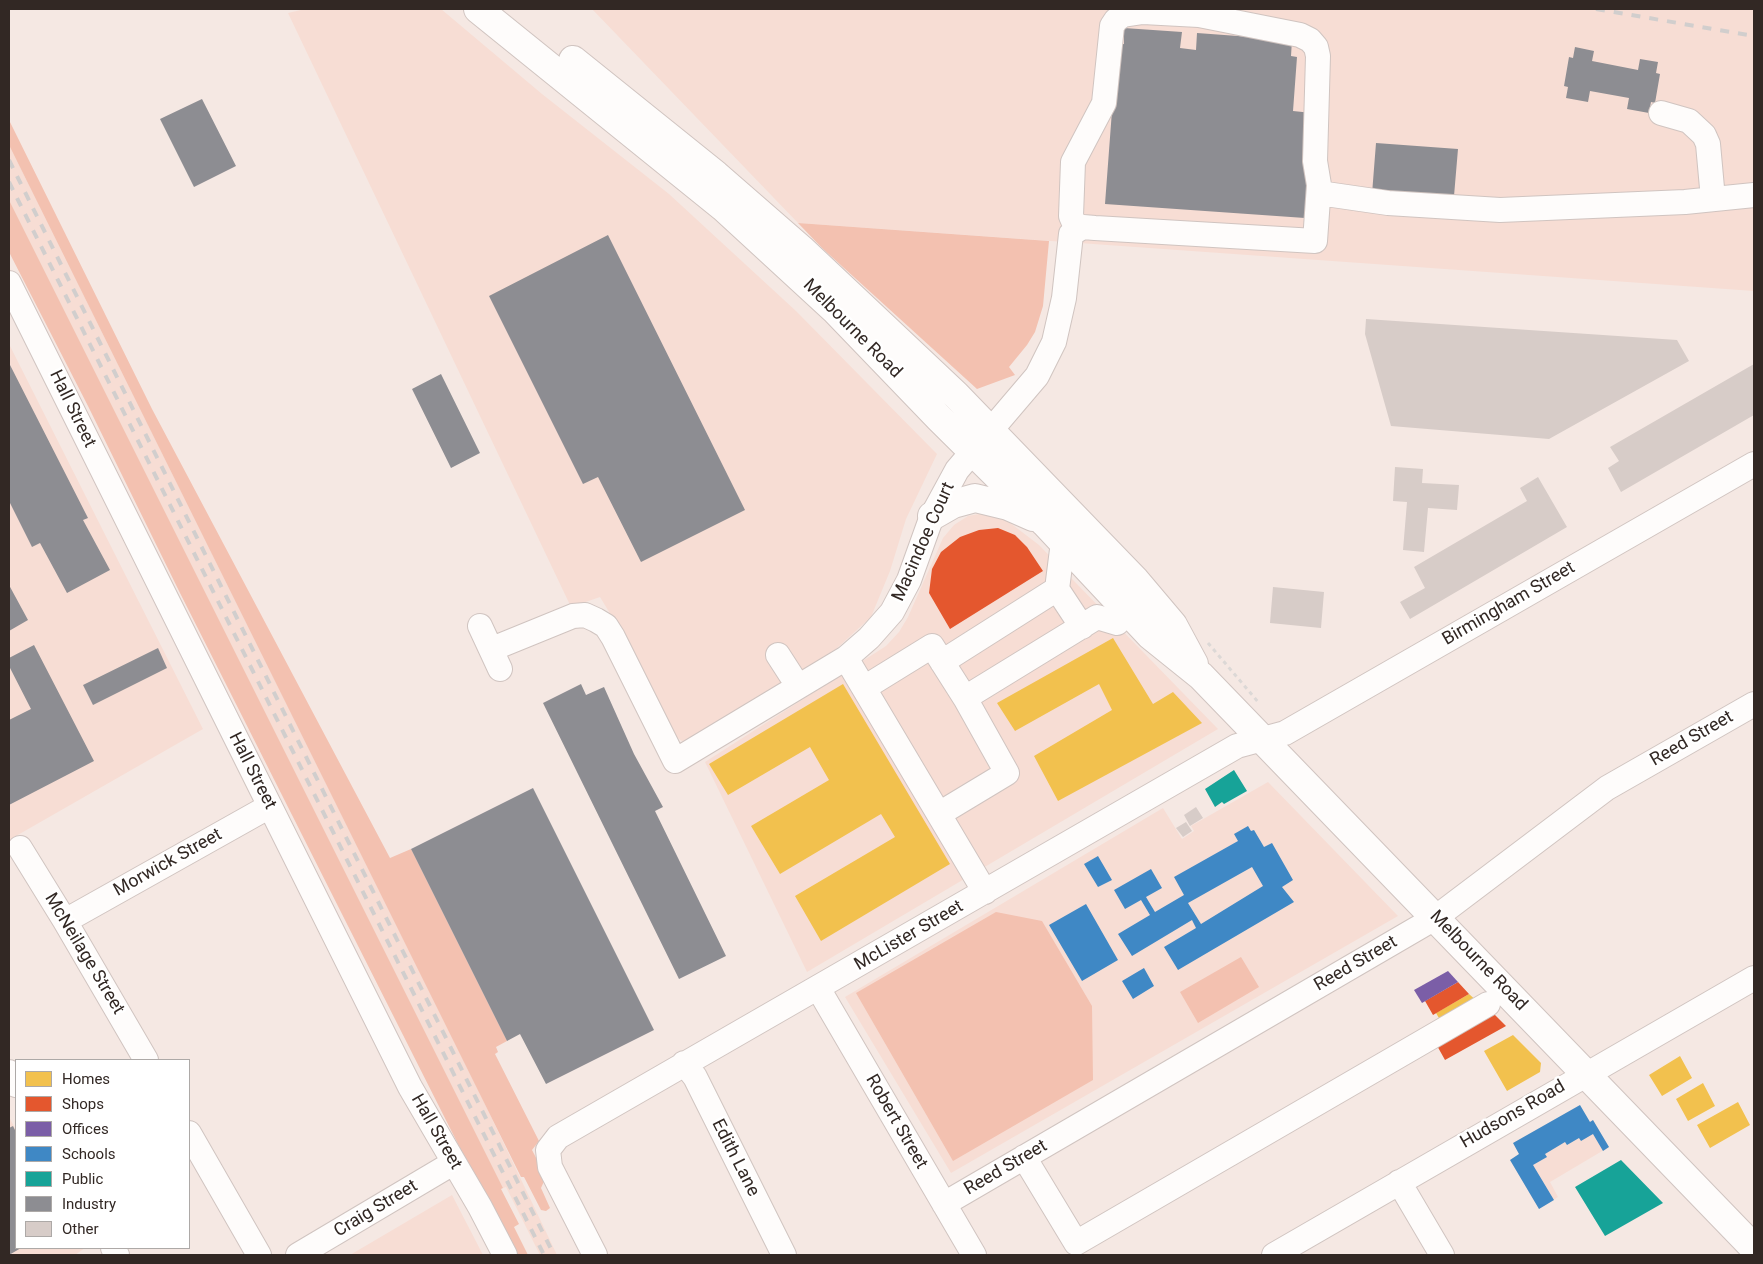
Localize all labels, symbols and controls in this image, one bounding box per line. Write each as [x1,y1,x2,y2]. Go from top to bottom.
street label: Melbourne Road [798,275,906,383]
street label: Hall Street [44,367,100,451]
street label: Macindoe Court [888,479,960,605]
street label: Birmingham Street [1439,557,1579,651]
street label: Reed Street [1647,707,1737,771]
street label: Hall Street [223,729,281,813]
street label: Morwick Street [110,824,226,902]
street label: McNeilage Street [39,889,129,1019]
street label: McLister Street [851,896,967,976]
street label: Melbourne Road [1425,906,1531,1016]
street label: Reed Street [1311,932,1401,996]
legend [15,1059,190,1249]
text: Homes [62,1070,110,1088]
street label: Robert Street [860,1071,932,1173]
street label: Hudsons Road [1457,1076,1569,1154]
street label: Hall Street [406,1091,466,1173]
text: Shops [62,1095,104,1113]
street label: Edith Lane [706,1116,764,1200]
text: Offices [62,1120,109,1138]
street label: Reed Street [961,1136,1051,1200]
text: Schools [62,1145,116,1163]
text: Public [62,1170,103,1188]
street label: Craig Street [330,1176,422,1242]
text: Industry [62,1195,116,1213]
text: Other [62,1220,99,1238]

